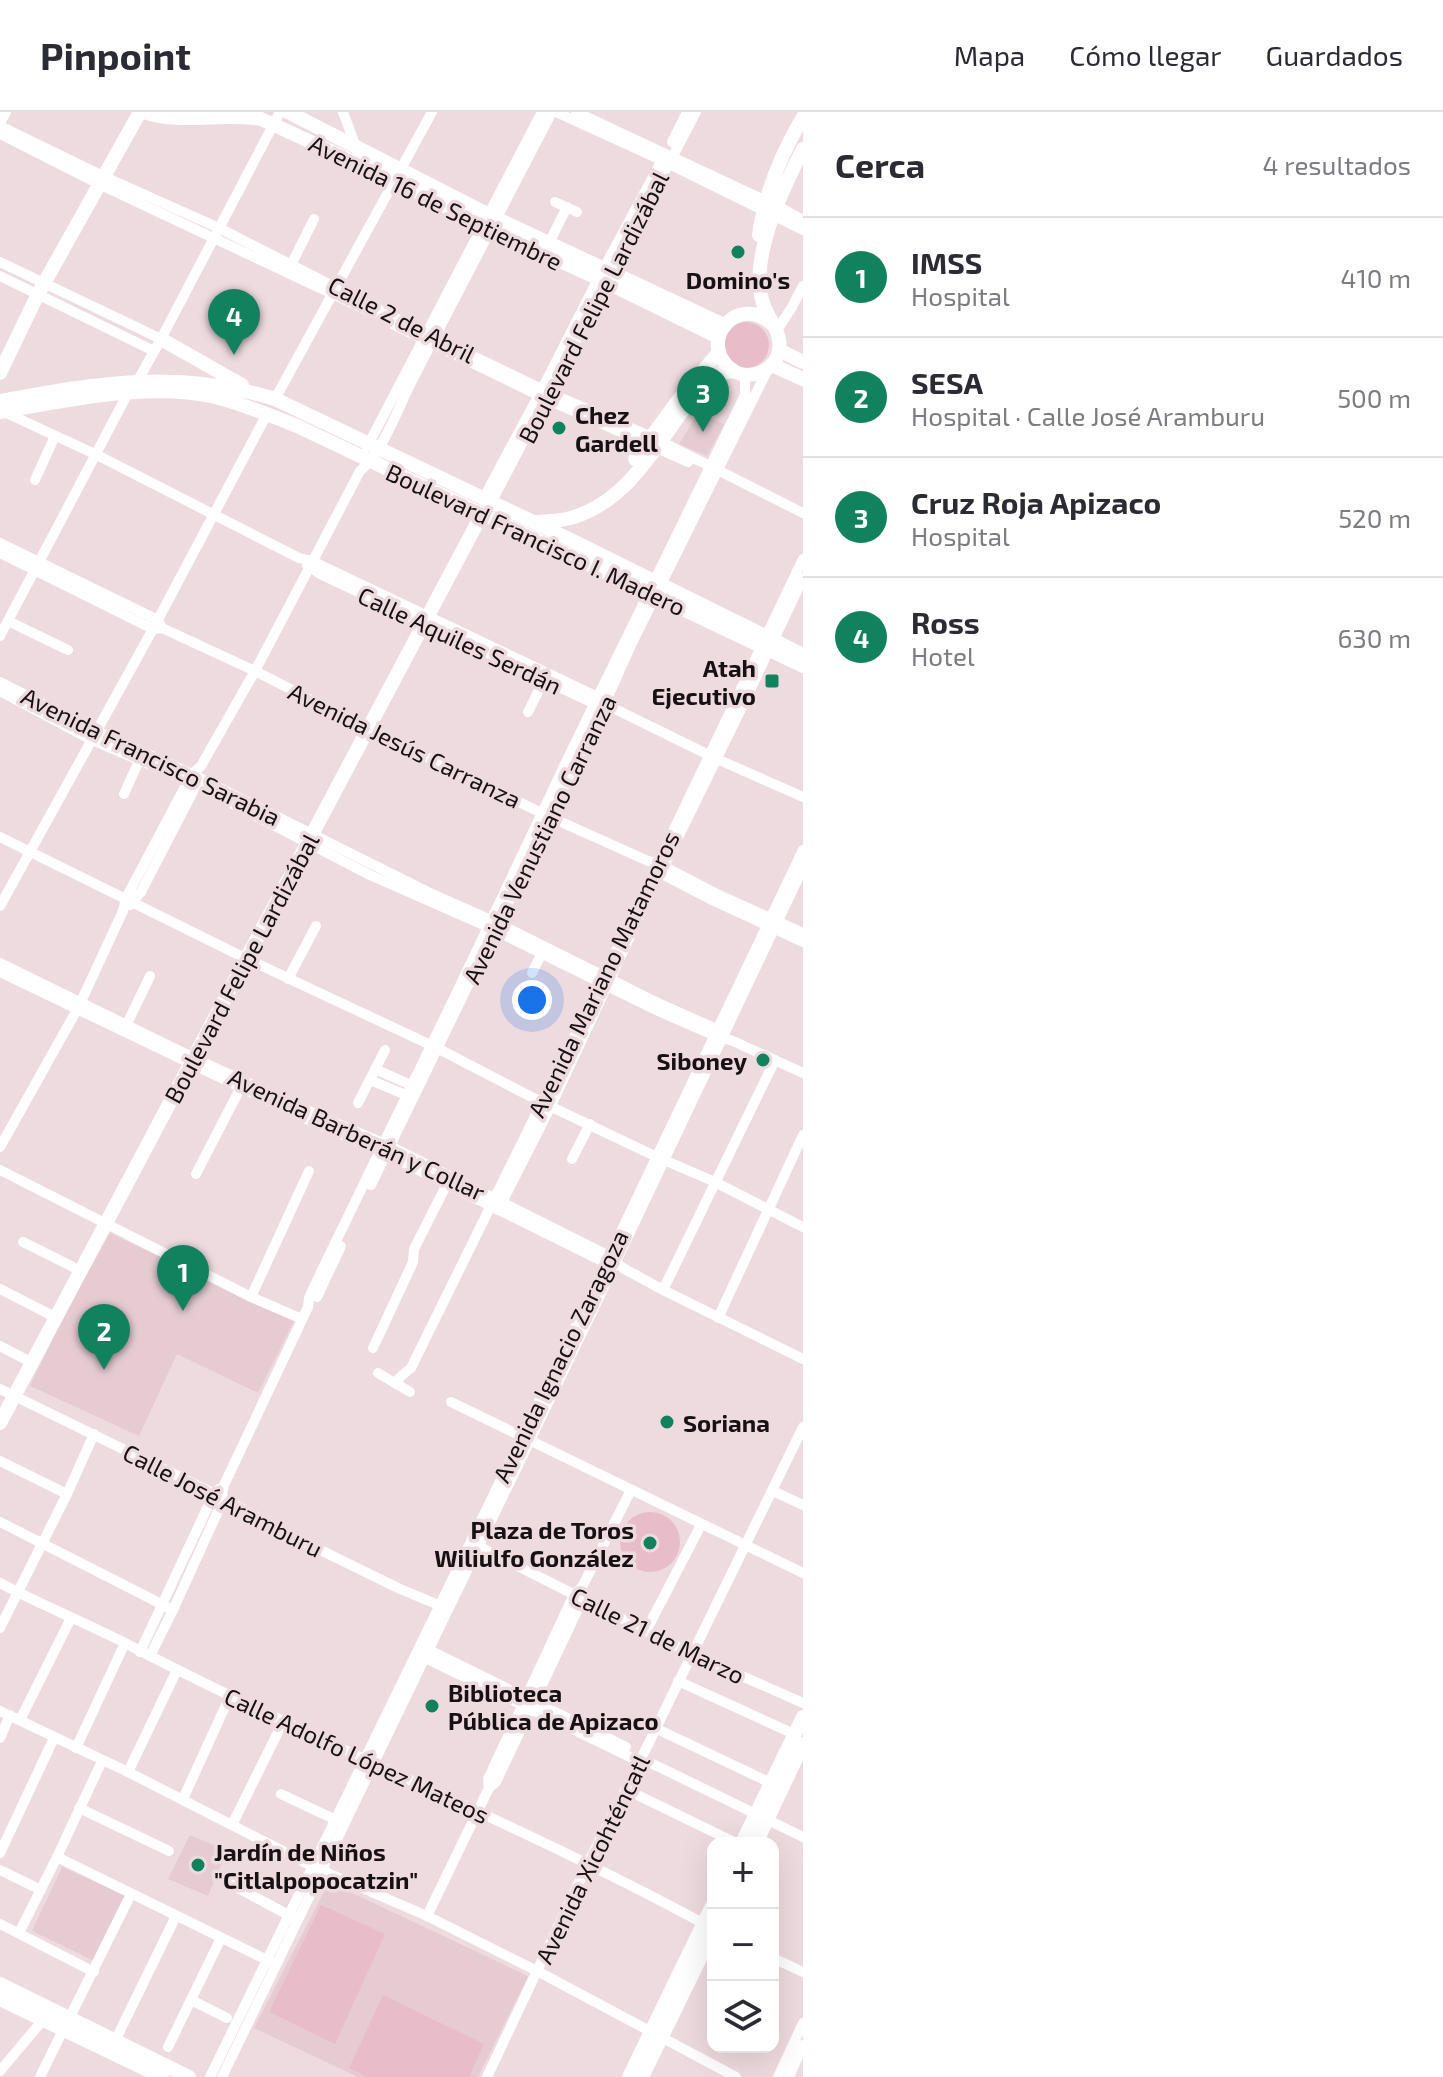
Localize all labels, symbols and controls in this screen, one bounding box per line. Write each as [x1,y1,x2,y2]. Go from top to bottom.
text: Pinpoint [40,32,191,78]
text: Mapa [954,38,1025,72]
text: Cómo llegar [1069,38,1222,72]
text: Guardados [1266,38,1403,72]
street label: Avenida 16 de Septiembre [305,128,567,276]
text: Cerca [835,144,925,185]
text: 4 resultados [1263,149,1411,180]
street label: Boulevard Felipe Lardizábal [512,166,674,448]
marker: Domino's [729,243,747,261]
text: IMSS [911,244,982,280]
text: 1 [855,262,867,293]
text: 410 m [1340,262,1411,293]
place label: Domino's [686,265,790,294]
street label: Calle 2 de Abril [324,270,480,368]
text: Hospital [911,280,1010,311]
pin: 4 [208,289,260,355]
text: SESA [911,364,983,400]
pin: 3 [677,366,729,432]
text: 2 [853,382,869,413]
text: 500 m [1337,382,1411,413]
place label: Chez Gardell [575,400,658,457]
text: Hospital · Calle José Aramburu [911,400,1265,431]
marker: Chez Gardell [550,419,568,437]
street label: Boulevard Francisco I. Madero [382,457,690,621]
text: Cruz Roja Apizaco [911,484,1161,520]
text: 3 [854,502,868,533]
text: 520 m [1338,502,1411,533]
text: Hospital [911,520,1010,551]
street label: Calle Aquiles Serdán [354,580,566,700]
text: Ross [911,604,980,640]
text: 4 [853,622,869,653]
text: 630 m [1337,622,1411,653]
text: Hotel [911,640,975,671]
place label: Atah Ejecutivo [652,653,756,710]
marker: Atah Ejecutivo [763,672,781,690]
street label: Avenida Jesús Carranza [284,676,526,814]
street label: Avenida Francisco Sarabia [17,681,285,831]
street label: Avenida Venustiano Carranza [456,690,622,988]
street label: Avenida Mariano Matamoros [521,826,685,1122]
street label: Boulevard Felipe Lardizábal [158,828,324,1108]
your location [512,980,552,1020]
place label: Siboney [656,1046,747,1075]
marker: Siboney [754,1051,772,1069]
street label: Avenida Barberán y Collar [224,1062,490,1206]
street label: Avenida Ignacio Zaragoza [486,1225,634,1487]
pin: 1 [157,1245,209,1311]
pin: 2 [78,1304,130,1370]
place label: Soriana [683,1408,770,1437]
marker: Soriana [658,1413,676,1431]
street label: Calle José Aramburu [118,1437,328,1563]
place label: Plaza de Toros Wiliulfo González [434,1515,634,1572]
marker: Plaza de Toros Wiliulfo González [641,1534,659,1552]
street label: Calle 21 de Marzo [567,1580,749,1690]
place label: Biblioteca Pública de Apizaco [448,1678,659,1735]
street label: Calle Adolfo López Mateos [220,1681,494,1829]
marker: Biblioteca Pública de Apizaco [423,1697,441,1715]
street label: Avenida Xicohténcatl [529,1750,655,1968]
place label: Jardín de Niños "Citlalpopocatzin" [214,1837,418,1894]
map controls [707,1837,779,2053]
button: + [707,1837,779,1909]
marker: Jardín de Niños "Citlalpopocatzin" [189,1856,207,1874]
button: − [707,1909,779,1981]
button: layers [707,1981,779,2053]

